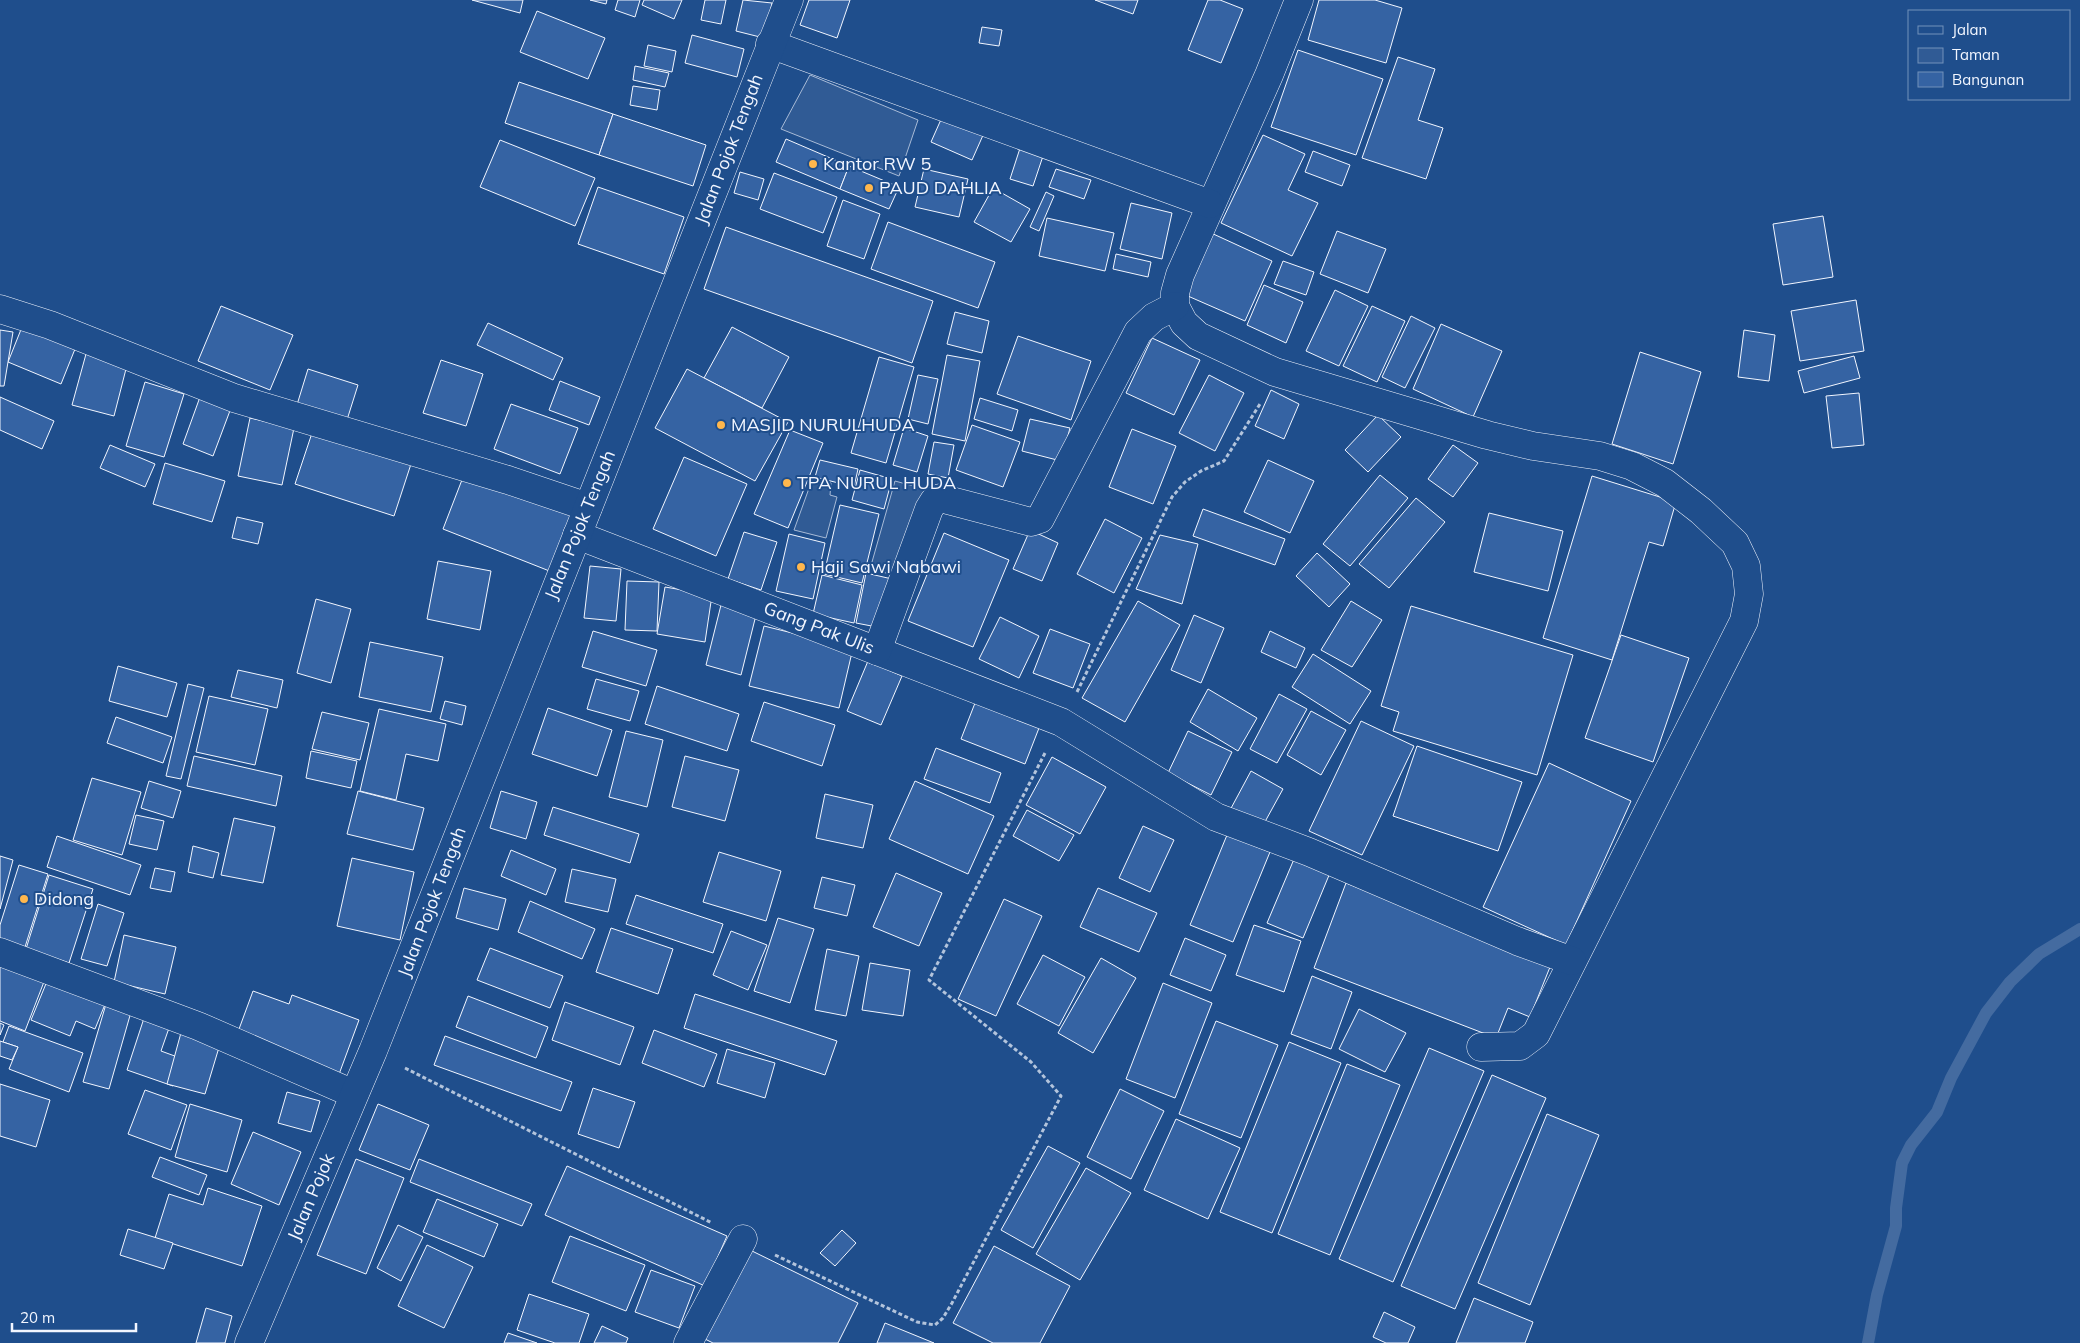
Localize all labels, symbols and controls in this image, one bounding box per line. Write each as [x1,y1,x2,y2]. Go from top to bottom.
legend [1908,10,2070,100]
text: Jalan [1952,20,1987,39]
text: Taman [1952,45,2000,64]
street label: Jalan Pojok Tengah [689,70,768,227]
text: Bangunan [1952,70,2024,89]
place label: Kantor RW 5 [823,152,931,175]
marker: Kantor RW 5 [807,158,819,170]
place label: PAUD DAHLIA [879,176,1002,199]
marker: PAUD DAHLIA [863,182,875,194]
place label: MASJID NURULHUDA [731,413,915,436]
marker: MASJID NURULHUDA [715,419,727,431]
street label: Jalan Pojok Tengah [539,447,620,603]
place label: TPA NURUL HUDA [797,471,956,494]
marker: TPA NURUL HUDA [781,477,793,489]
place label: Haji Sawi Nabawi [811,555,961,578]
marker: Haji Sawi Nabawi [795,561,807,573]
street label: Gang Pak Ulis [761,596,878,659]
street label: Jalan Pojok Tengah [392,823,471,980]
place label: Didong [34,887,94,910]
marker: Didong [18,893,30,905]
street label: Jalan Pojok [282,1149,339,1244]
scale bar [12,1300,136,1332]
text: 20 m [20,1308,55,1327]

